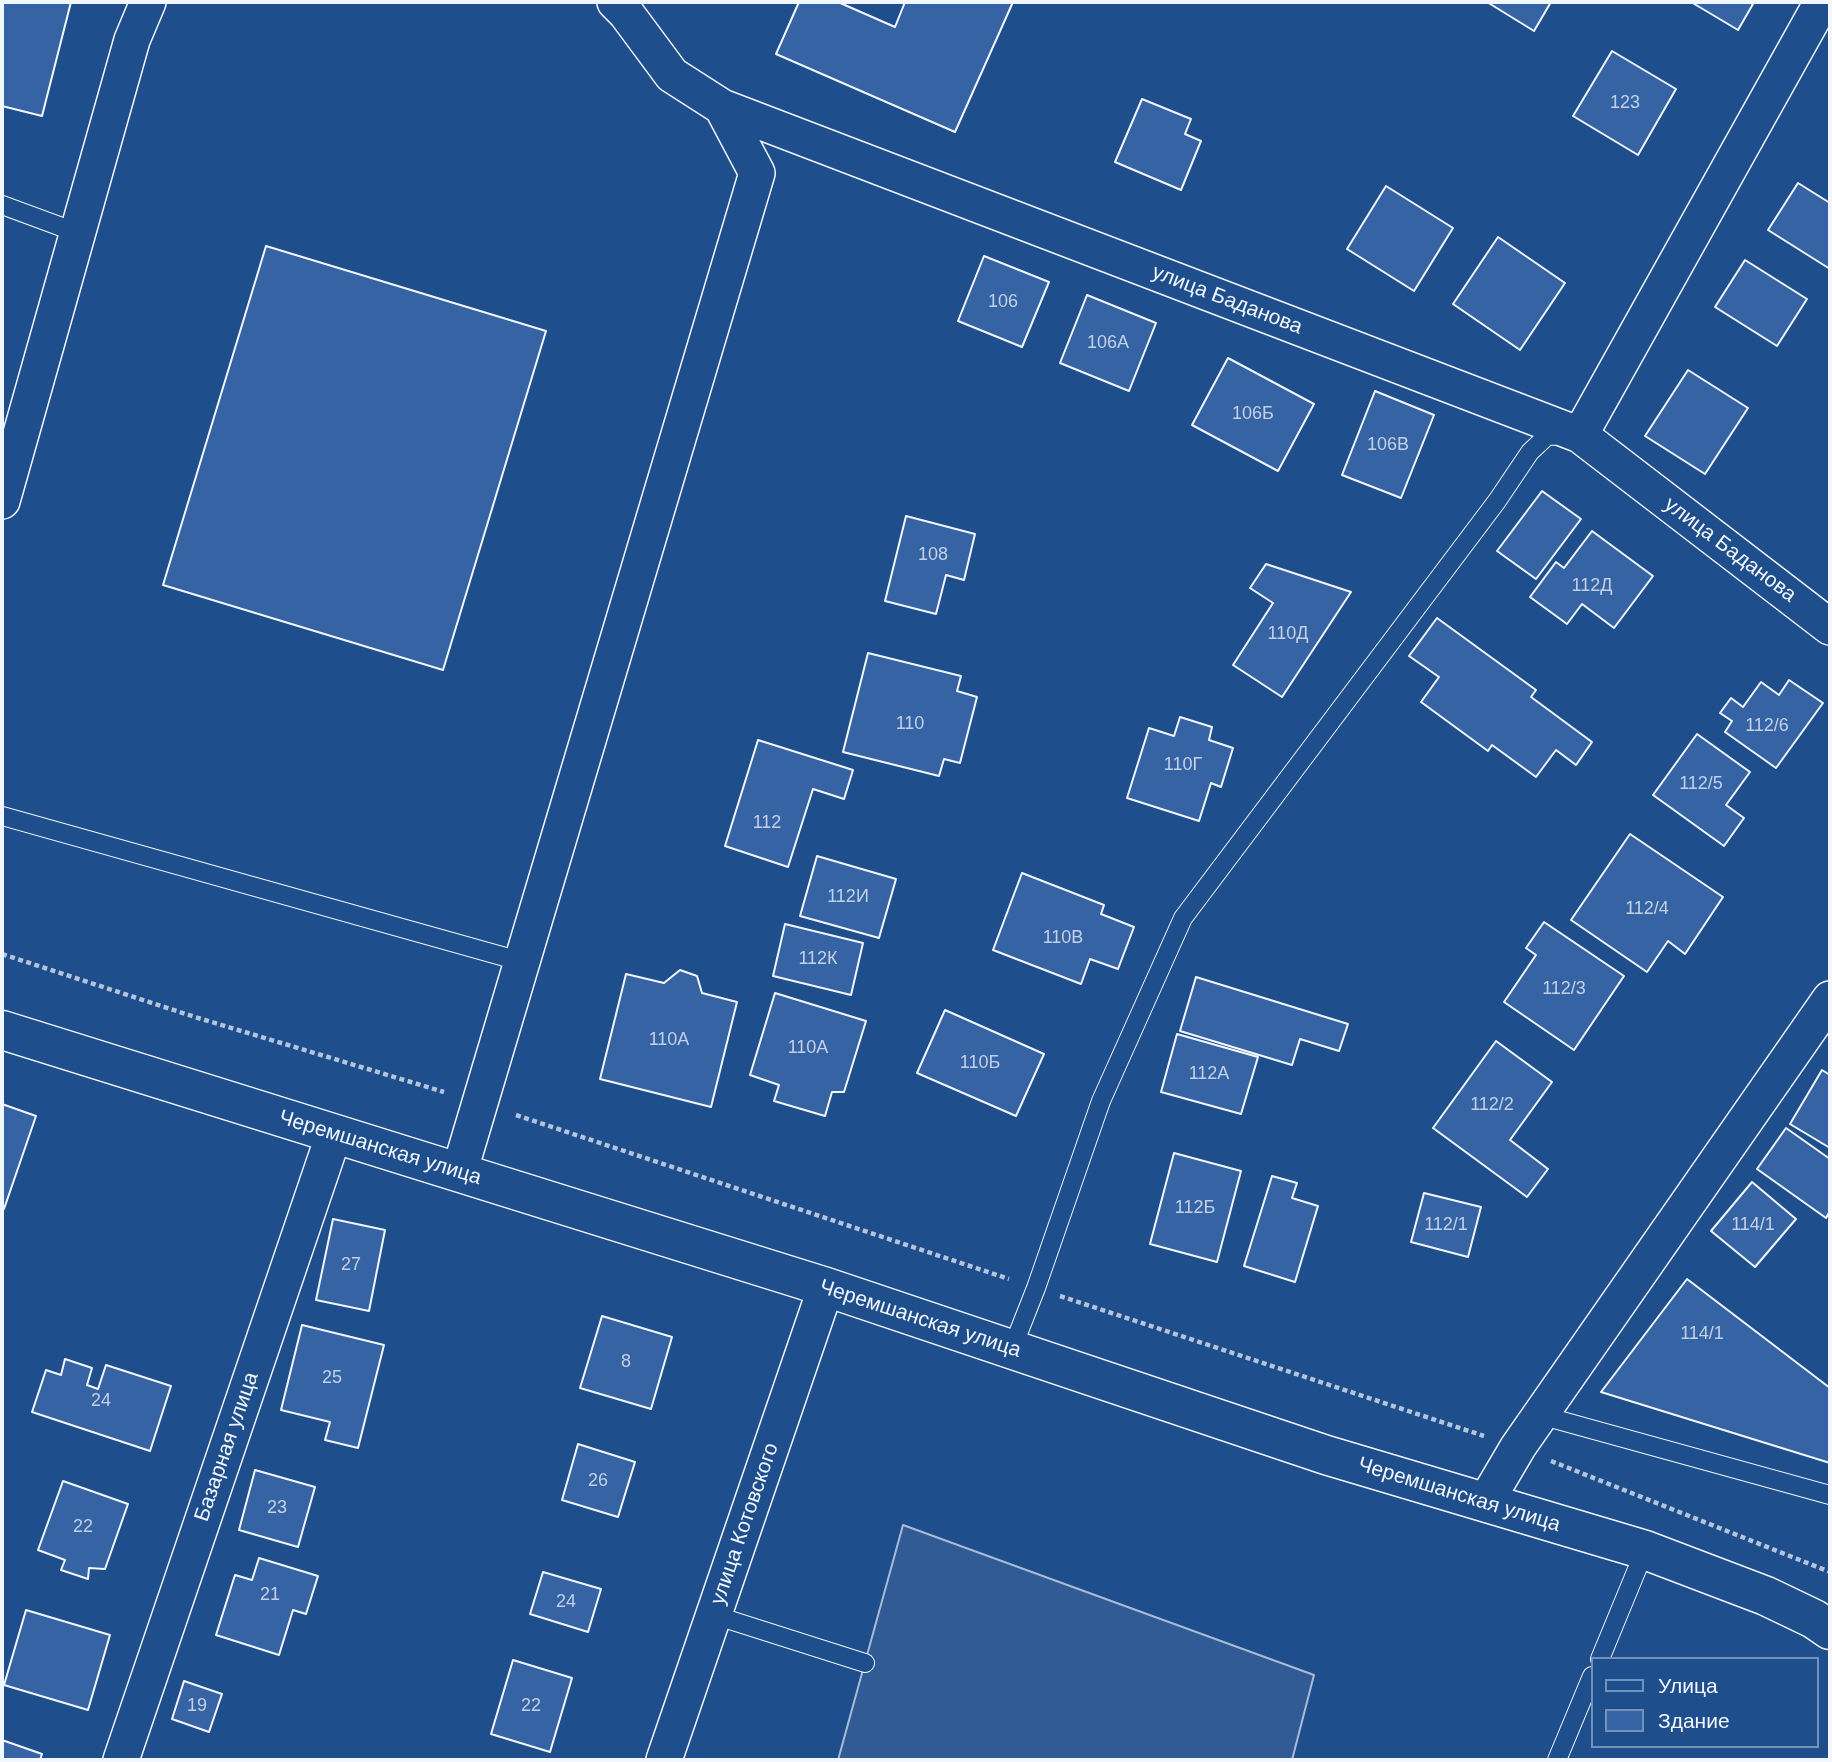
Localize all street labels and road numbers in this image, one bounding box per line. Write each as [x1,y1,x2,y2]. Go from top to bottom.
street label: улица Баданова [1148,260,1306,340]
street label: улица Баданова [1659,492,1801,608]
street label: Черемшанская улица [276,1105,484,1191]
street label: Черемшанская улица [816,1275,1024,1363]
street label: Базарная улица [190,1369,264,1525]
street label: улица Котовского [705,1440,785,1608]
street label: Черемшанская улица [1355,1452,1563,1538]

